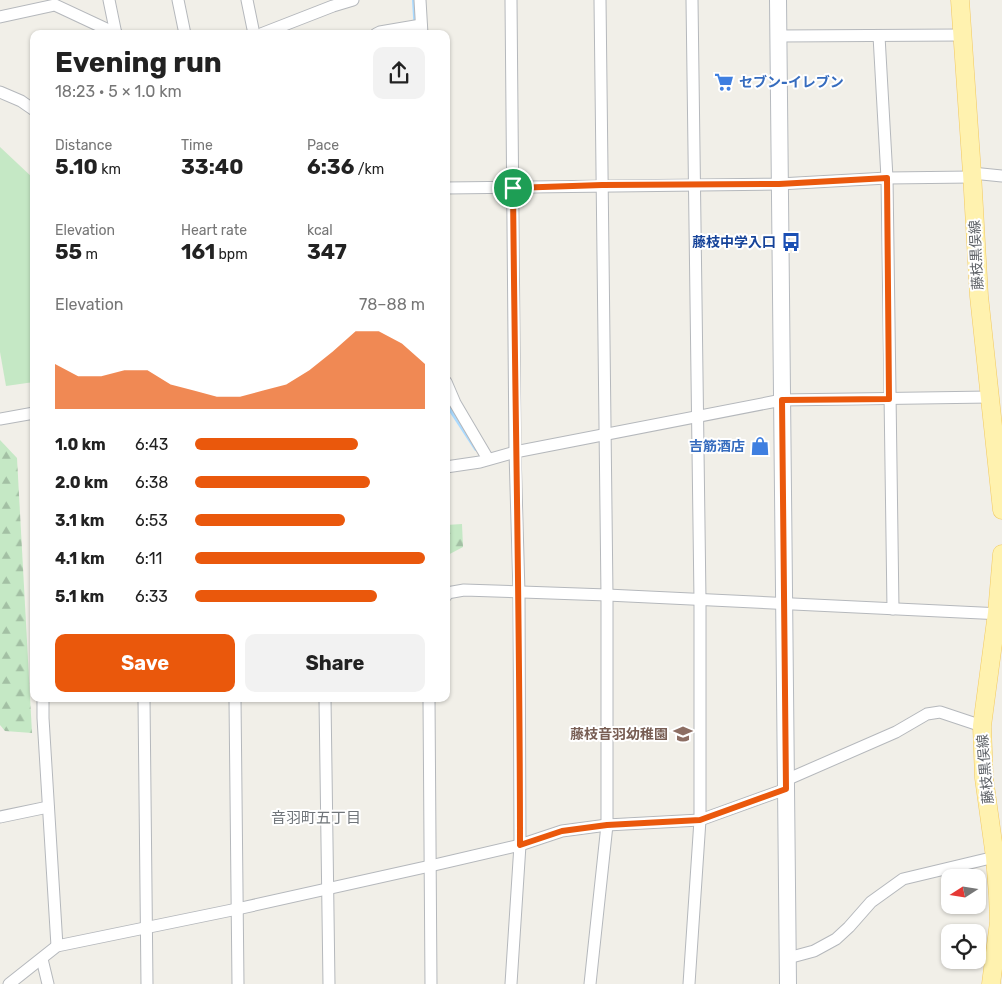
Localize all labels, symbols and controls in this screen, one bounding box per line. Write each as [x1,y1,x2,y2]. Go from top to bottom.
text: Evening run [55,46,222,79]
button: share [373,47,425,99]
supermarket icon: セブン-イレブン [713,71,735,93]
place label: セブン-イレブン [739,74,844,91]
text: 18:23 · 5 × 1.0 km [55,82,182,101]
text: Distance [55,137,112,154]
text: Time [181,137,213,154]
text: Pace [307,137,339,154]
text: 5.10 [55,154,98,179]
text: 33:40 [181,154,243,179]
text: 6:36 [307,154,354,179]
text: km [98,161,121,178]
text: /km [354,161,384,178]
pin [492,167,534,209]
icon: arrive [499,174,527,202]
street label: 藤枝黒俣線 [966,220,987,290]
text: Elevation [55,222,115,239]
text: Heart rate [181,222,247,239]
text: kcal [307,222,333,239]
bus stop icon: 藤枝中学入口 [780,231,802,253]
place label: 藤枝中学入口 [692,234,776,251]
text: 55 [55,239,82,264]
text: 161 [181,239,215,264]
text: 347 [307,239,347,264]
text: m [82,246,98,263]
text: bpm [215,246,248,263]
text: Elevation [55,295,124,314]
text: 78–88 m [359,295,425,314]
text: 1.0 km [55,435,106,454]
text: 6:43 [135,435,168,454]
shop icon: 吉筋酒店 [749,435,771,457]
place label: 吉筋酒店 [689,438,745,455]
text: 2.0 km [55,473,108,492]
text: 6:38 [135,473,169,492]
text: 3.1 km [55,511,104,530]
text: 6:53 [135,511,168,530]
text: 4.1 km [55,549,105,568]
text: 6:11 [135,549,162,568]
text: 5.1 km [55,587,104,606]
text: 6:33 [135,587,168,606]
button: Save [55,634,235,692]
button: Share [245,634,425,692]
school or university icon: 藤枝音羽幼稚園 [672,723,694,745]
place label: 藤枝音羽幼稚園 [570,726,668,743]
street label: 藤枝黒俣線 [974,733,997,805]
district label: 音羽町五丁目 [271,809,361,827]
north arrow [941,869,986,914]
map controls [941,869,986,969]
button: locate [941,924,986,969]

